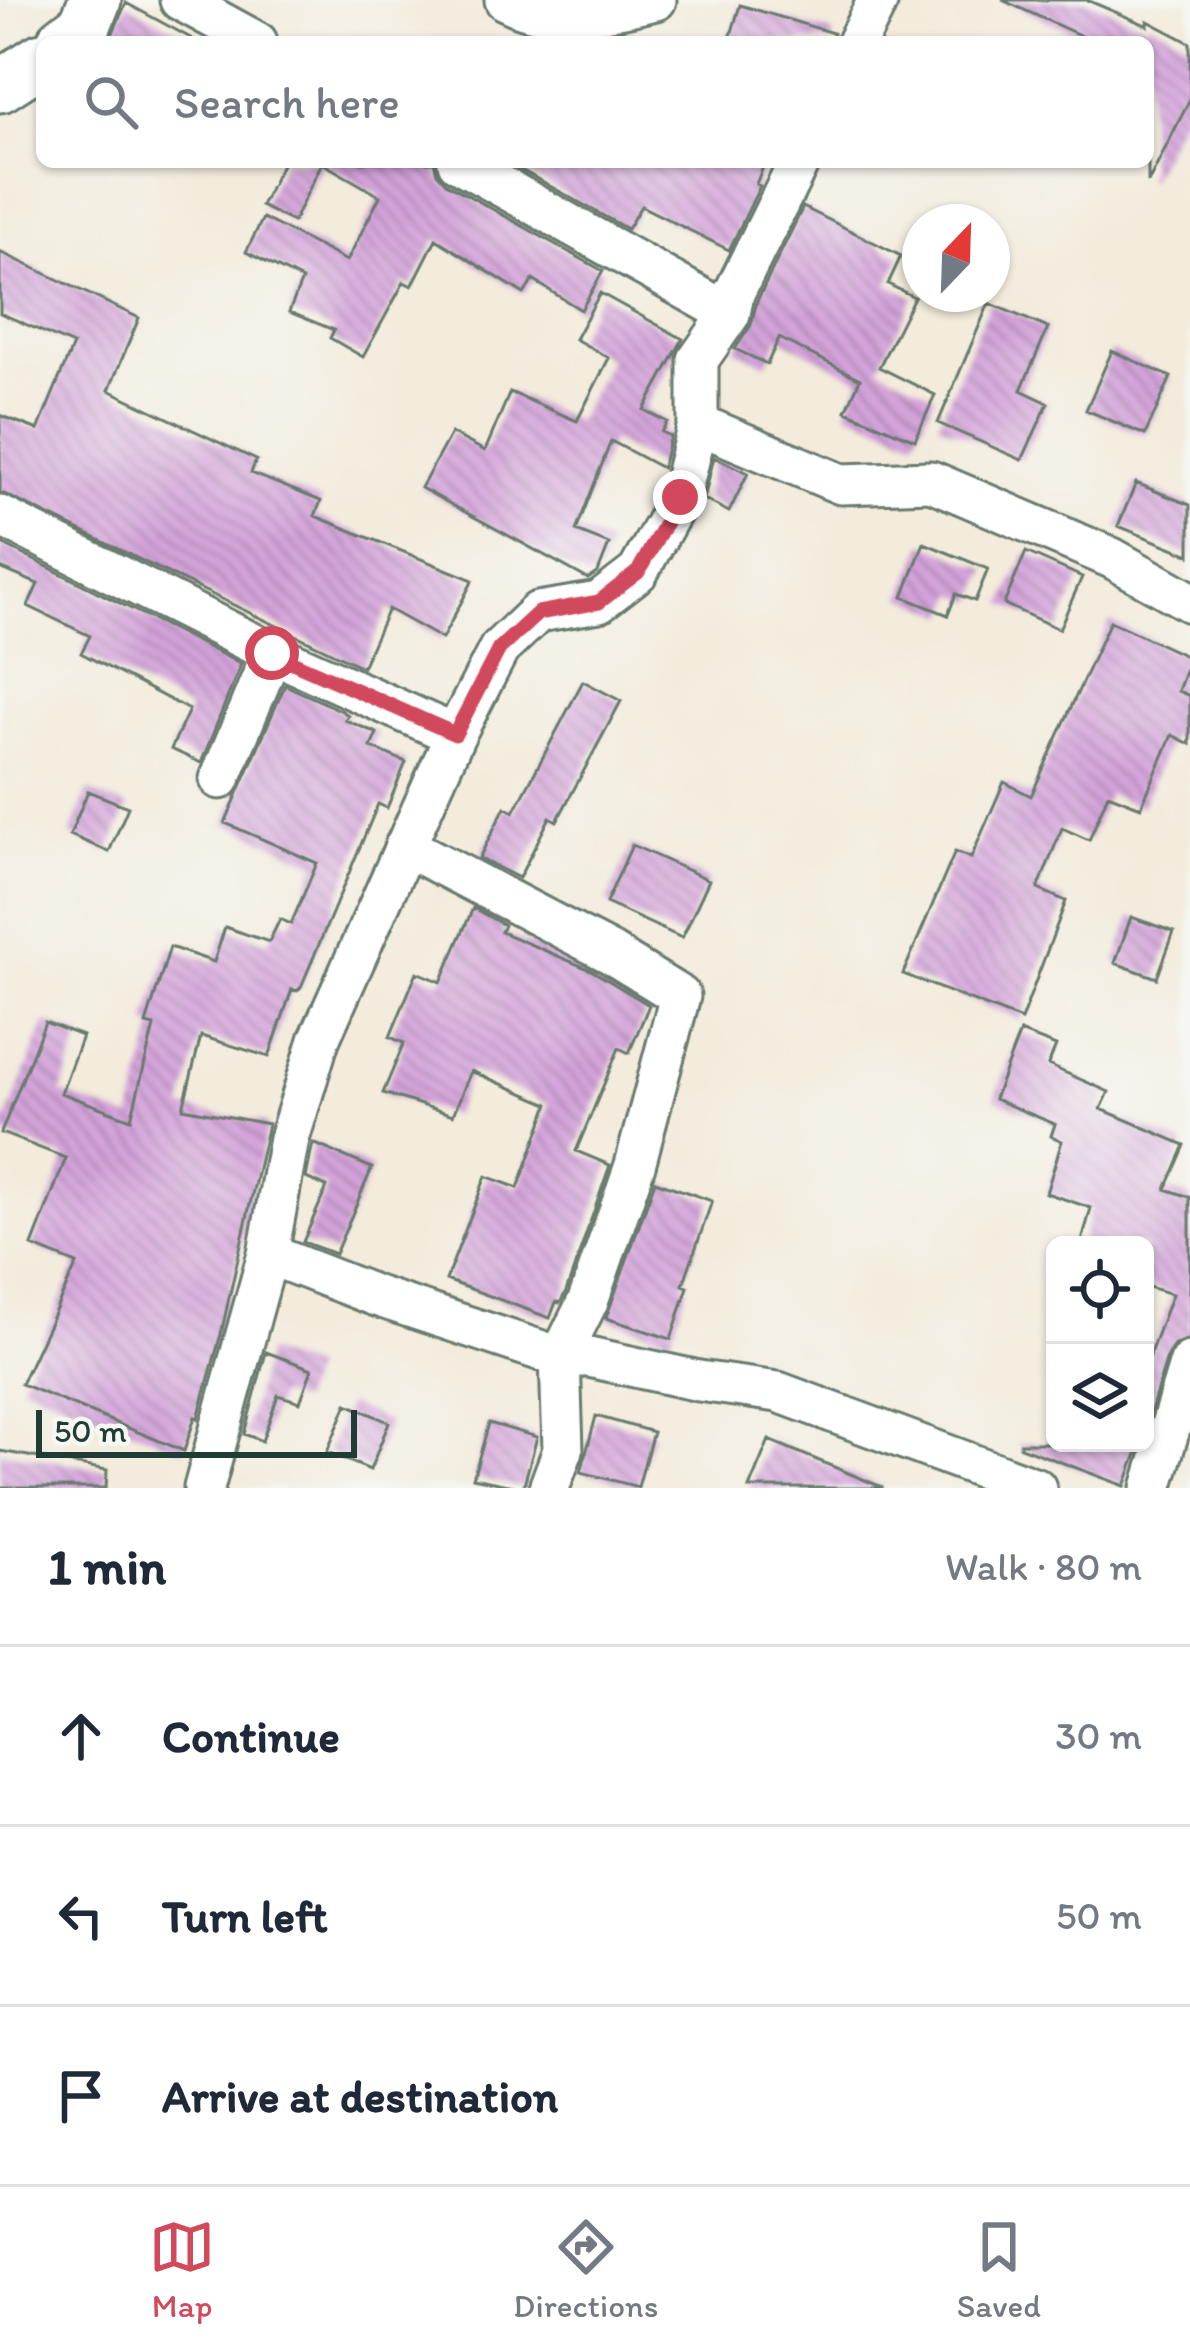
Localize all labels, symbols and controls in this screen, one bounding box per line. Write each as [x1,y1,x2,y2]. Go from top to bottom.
search box [36,36,1154,168]
icon: search [78,69,144,135]
text: Search here [174,75,400,129]
north arrow [902,204,1010,312]
route end [653,470,707,524]
route start [245,626,299,680]
map controls [1046,1236,1154,1452]
button: locate [1046,1236,1154,1344]
button: layers [1046,1344,1154,1452]
scale bar [36,1404,357,1457]
text: 50 m [54,1411,127,1450]
text: 1 min [48,1536,166,1597]
text: Walk · 80 m [945,1543,1142,1590]
icon: ahead [48,1703,114,1769]
text: Continue [162,1709,340,1763]
text: 30 m [1055,1712,1142,1759]
icon: left [48,1883,114,1949]
text: Turn left [162,1889,328,1943]
text: 50 m [1056,1892,1142,1939]
icon: arrive [48,2063,114,2129]
text: Arrive at destination [162,2069,558,2123]
tab: Map [149,2214,215,2325]
tab: Directions [513,2214,658,2325]
tab: Saved [957,2214,1041,2325]

